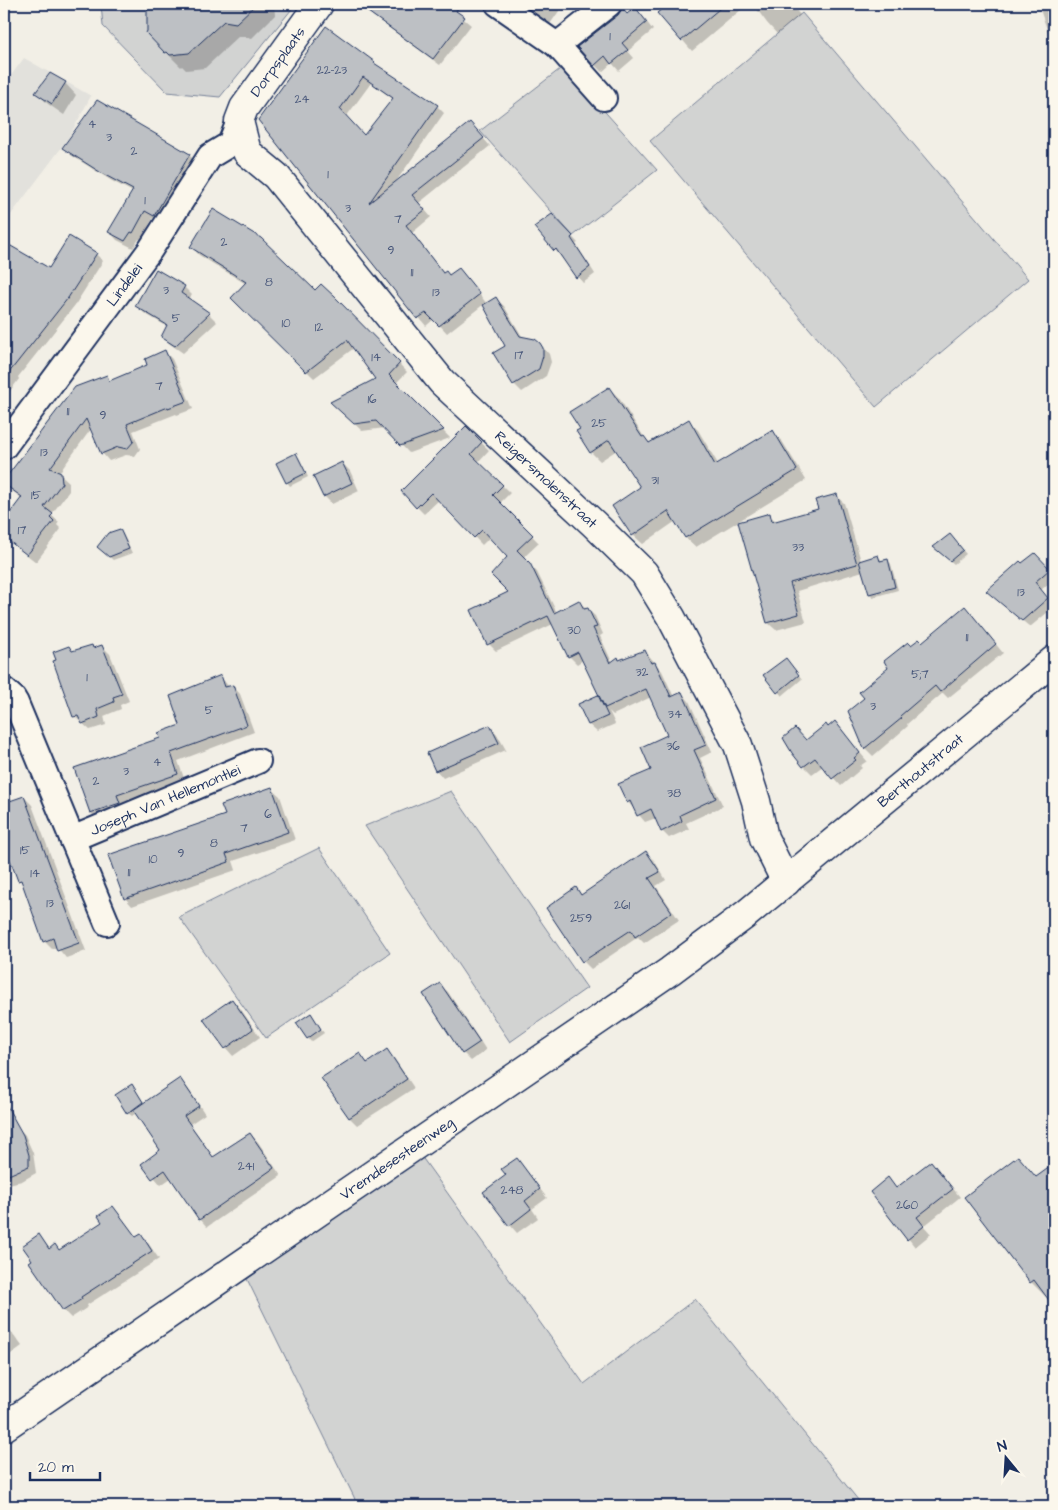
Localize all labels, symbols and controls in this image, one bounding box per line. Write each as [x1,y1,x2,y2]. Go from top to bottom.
street label: Dorpsplaats [245,22,311,101]
house number: 1 [609,28,611,45]
house number: 22-23 [317,62,347,79]
house number: 24 [294,91,310,108]
house number: 4 [88,116,96,133]
house number: 3 [106,129,112,146]
house number: 2 [131,143,138,160]
house number: 1 [327,166,329,183]
house number: 1 [144,192,146,209]
house number: 3 [345,200,351,217]
house number: 7 [394,211,402,228]
house number: 2 [221,234,228,251]
house number: 9 [388,242,395,259]
street label: Lindelei [101,258,148,311]
house number: 11 [410,264,414,281]
house number: 8 [265,274,273,291]
house number: 3 [163,282,169,299]
house number: 13 [432,284,440,301]
house number: 5 [172,310,181,327]
house number: 10 [281,315,291,332]
house number: 12 [315,319,323,336]
house number: 17 [515,347,524,364]
house number: 14 [371,349,381,366]
house number: 7 [155,378,163,395]
house number: 16 [367,391,377,408]
house number: 11 [66,403,70,420]
house number: 9 [100,407,107,424]
house number: 25 [591,415,607,432]
street label: Reigersmolenstraat [490,426,602,533]
house number: 13 [40,444,48,461]
house number: 31 [651,472,659,489]
house number: 15 [31,487,42,504]
house number: 17 [18,522,27,539]
house number: 33 [792,539,804,556]
house number: 13 [1017,584,1025,601]
house number: 30 [567,622,581,639]
house number: 11 [965,629,969,646]
house number: 32 [636,664,649,681]
house number: 5;7 [911,666,929,683]
house number: 1 [86,669,88,686]
house number: 3 [870,698,876,715]
house number: 5 [205,702,214,719]
house number: 34 [668,706,682,723]
street label: Berthoutstraat [873,729,968,812]
house number: 36 [666,738,680,755]
house number: 4 [153,754,161,771]
street label: Joseph Van Hellemontlei [87,759,244,841]
house number: 3 [123,763,129,780]
house number: 2 [93,773,100,790]
house number: 38 [667,785,681,802]
house number: 6 [264,806,272,823]
house number: 7 [240,820,248,837]
house number: 8 [210,835,218,852]
house number: 15 [20,842,31,859]
house number: 9 [178,845,185,862]
house number: 10 [148,851,158,868]
house number: 11 [127,864,131,881]
house number: 14 [30,865,40,882]
house number: 13 [46,895,54,912]
house number: 261 [614,897,630,914]
house number: 259 [570,910,592,927]
street label: Vremdesesteenweg [335,1111,459,1205]
house number: 241 [238,1158,255,1175]
house number: 248 [501,1182,524,1199]
house number: 260 [896,1197,918,1214]
north arrow [980,1432,1030,1482]
text: N [995,1436,1010,1457]
scale bar [30,1450,100,1482]
text: 20 m [38,1457,74,1478]

